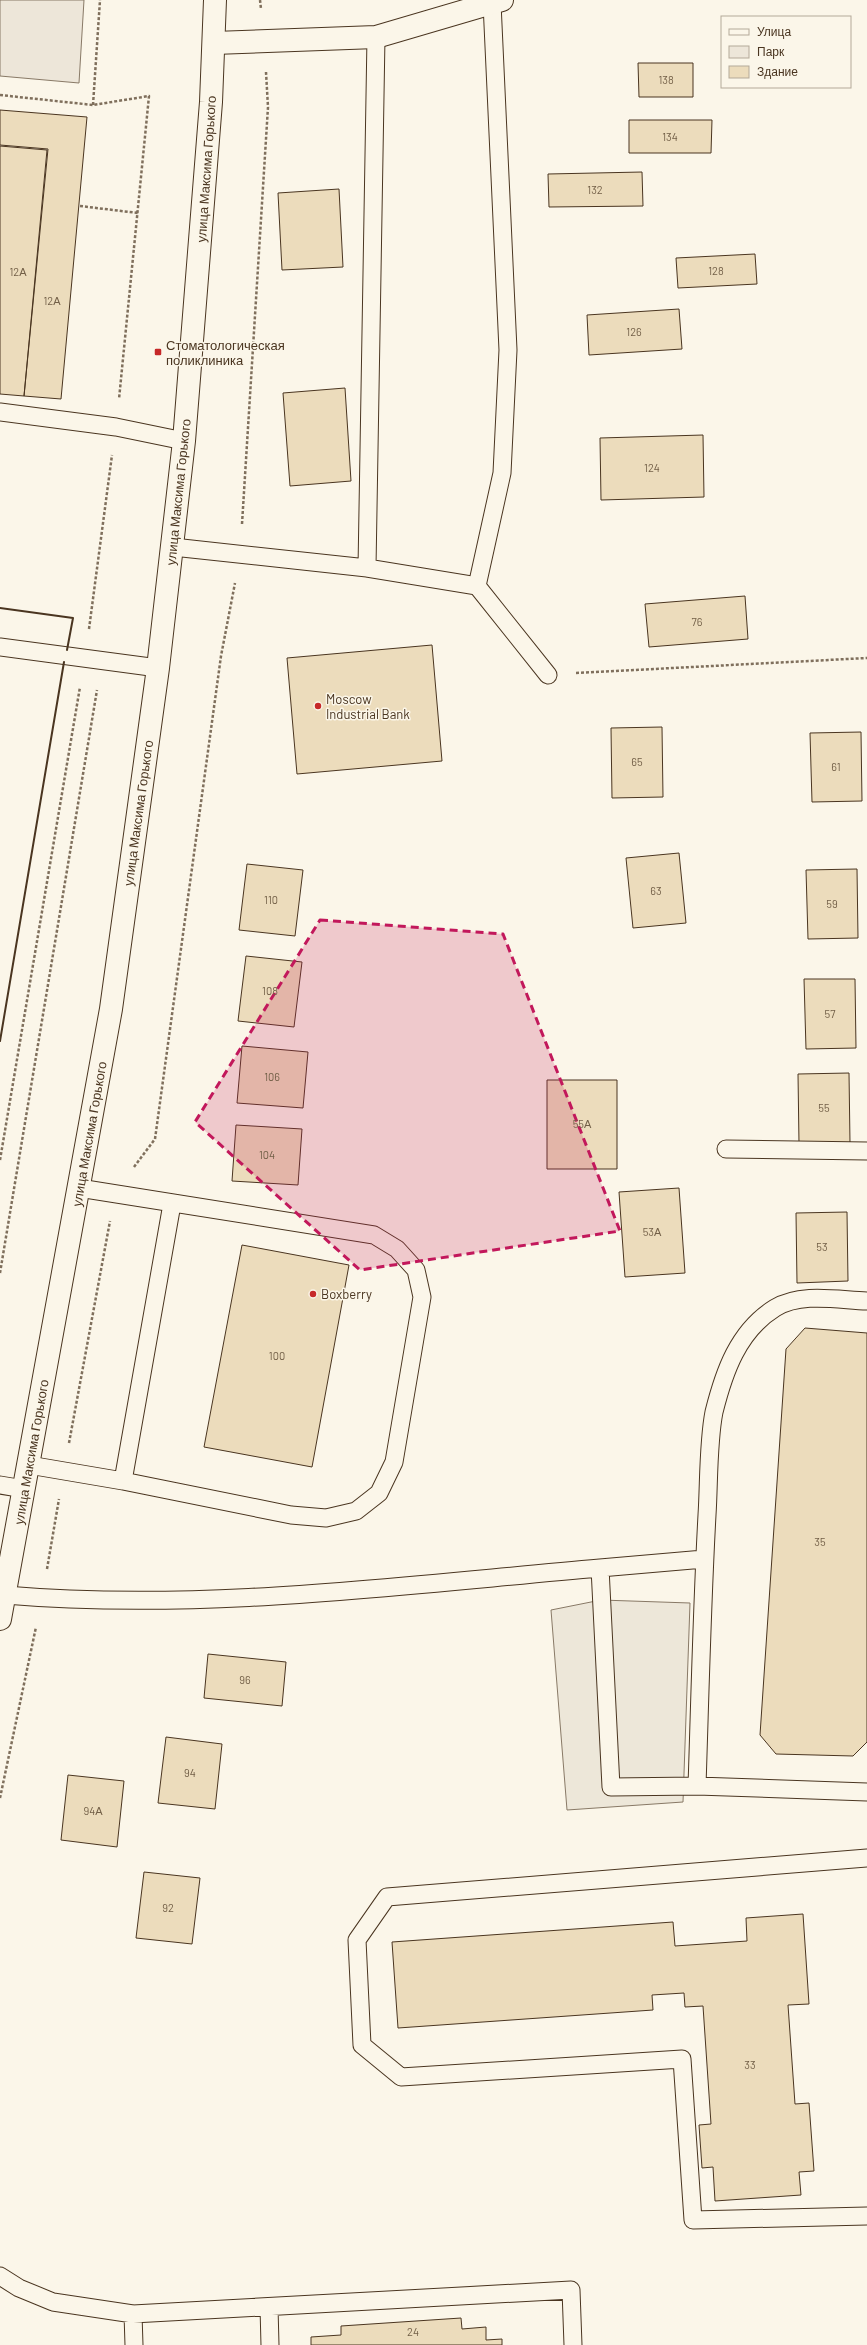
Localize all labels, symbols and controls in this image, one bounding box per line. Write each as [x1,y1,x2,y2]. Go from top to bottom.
legend [721,16,851,88]
text: Улица [757,24,791,39]
text: Парк [757,44,785,59]
text: Здание [757,64,798,79]
house number: 138 [658,73,674,86]
street label: улица Максима Горького [193,95,219,243]
house number: 134 [662,130,678,143]
house number: 132 [587,183,603,196]
house number: 128 [708,264,724,277]
house number: 12А [9,265,27,278]
house number: 12А [43,294,61,307]
house number: 126 [626,325,642,338]
place label: Стоматологическая поликлиника [166,337,285,368]
marker: Стоматологическая поликлиника [153,347,163,357]
street label: улица Максима Горького [162,418,194,566]
house number: 124 [644,461,660,474]
house number: 76 [692,615,703,628]
place label: Moscow Industrial Bank [326,691,410,722]
marker: Moscow Industrial Bank [313,701,323,711]
street label: улица Максима Горького [120,739,156,887]
house number: 65 [631,755,643,768]
house number: 61 [831,760,841,773]
house number: 63 [650,884,662,897]
house number: 110 [264,893,278,906]
house number: 59 [826,897,838,910]
house number: 108 [262,984,278,997]
house number: 57 [825,1007,835,1020]
street label: улица Максима Горького [68,1060,110,1208]
house number: 106 [264,1070,280,1083]
house number: 55 [818,1101,830,1114]
house number: 55А [573,1117,592,1130]
house number: 104 [259,1148,275,1161]
house number: 53А [643,1225,662,1238]
house number: 53 [816,1240,828,1253]
place label: Boxberry [321,1286,372,1302]
marker: Boxberry [308,1289,318,1299]
house number: 100 [269,1349,285,1362]
street label: улица Максима Горького [10,1378,52,1526]
house number: 35 [814,1535,826,1548]
house number: 96 [239,1673,251,1686]
house number: 94 [184,1766,196,1779]
house number: 94А [83,1804,103,1817]
house number: 92 [162,1901,174,1914]
house number: 33 [744,2058,756,2071]
house number: 24 [407,2325,419,2338]

